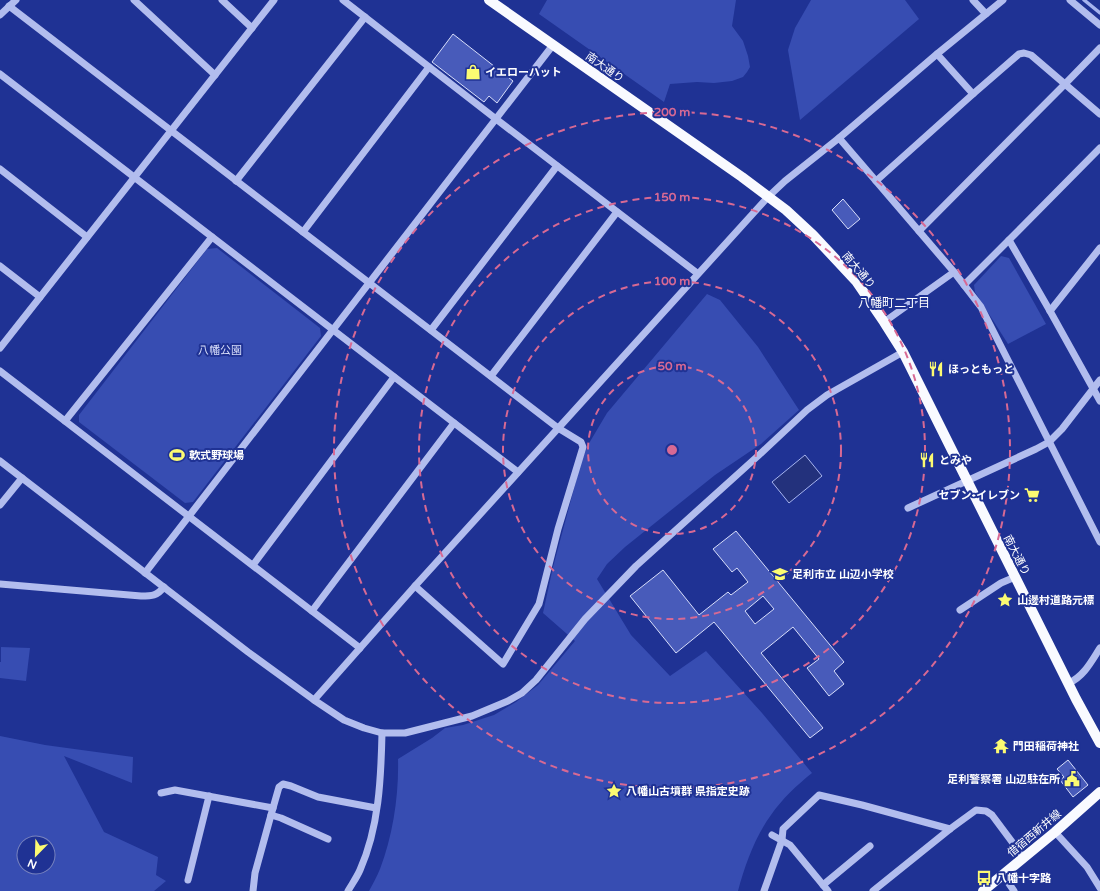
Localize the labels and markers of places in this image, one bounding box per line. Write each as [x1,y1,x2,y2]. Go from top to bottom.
shop icon: イエローハット [464,63,482,81]
place label: イエローハット [485,66,562,79]
restaurant icon: ほっともっと [927,360,945,378]
place label: ほっともっと [948,363,1014,376]
centre of rings [665,443,679,457]
sports icon: 軟式野球場 [168,446,186,464]
place label: 軟式野球場 [189,449,244,462]
restaurant icon: とみや [918,451,936,469]
place label: とみや [939,454,972,467]
supermarket icon: セブン-イレブン [1023,486,1041,504]
place label: セブン-イレブン [939,489,1020,502]
school or university icon: 足利市立 山辺小学校 [771,565,789,583]
place label: 足利市立 山辺小学校 [792,568,894,581]
place icon: 山邊村道路元標 [996,591,1014,609]
place label: 山邊村道路元標 [1017,594,1094,607]
temple icon: 門田稲荷神社 [992,737,1010,755]
place label: 門田稲荷神社 [1013,740,1079,753]
public building icon: 足利警察署 山辺駐在所 [1063,770,1081,788]
place label: 足利警察署 山辺駐在所 [947,773,1060,786]
place icon: 八幡山古墳群 県指定史跡 [605,782,623,800]
place label: 八幡山古墳群 県指定史跡 [626,785,750,798]
bus stop icon: 八幡十字路 [975,869,993,887]
place label: 八幡十字路 [996,872,1052,885]

